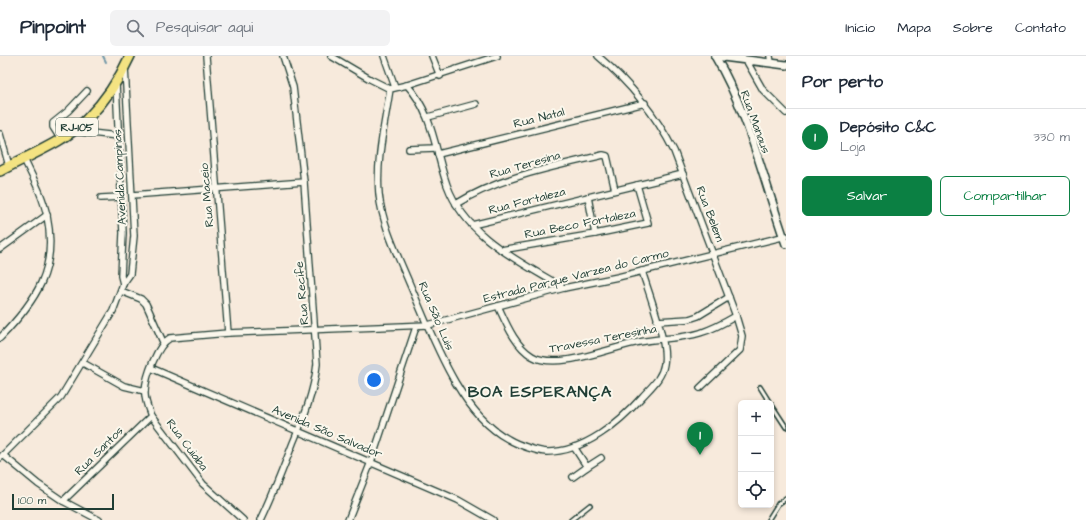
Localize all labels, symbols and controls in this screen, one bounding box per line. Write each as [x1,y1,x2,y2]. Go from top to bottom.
search box [110,10,390,46]
text: Pinpoint [20,14,86,41]
icon: search [124,17,146,39]
text: Pesquisar aqui [156,17,253,38]
text: Início [845,18,875,38]
text: Mapa [897,18,931,38]
text: Sobre [953,18,993,38]
text: Contato [1015,18,1066,38]
text: Por perto [802,70,883,94]
street label: Rua Manaus [736,88,774,156]
street label: Rua Natal [512,103,566,133]
text: Depósito C&C [840,117,936,138]
road number: RJ-105 [56,118,98,136]
text: 1 [814,128,816,146]
text: 330 m [1033,128,1070,146]
street label: Avenida Campinas [109,129,131,225]
text: Loja [840,138,865,156]
street label: Rua Teresina [488,147,562,183]
street label: Rua Maceio [196,162,218,228]
button: Salvar [802,176,932,216]
button: Compartilhar [940,176,1070,216]
street label: Rua Fortaleza [487,183,567,219]
street label: Rua Belem [692,184,729,245]
street label: Rua Beco Fortaleza [523,205,637,243]
street label: Estrada Parque Varzea do Carmo [482,245,671,307]
street label: Rua Recife [291,260,313,325]
street label: Rua São Luis [414,279,458,353]
street label: Travessa Teresinha [548,320,658,358]
your location [364,370,384,390]
district label: BOA ESPERANÇA [468,381,612,403]
map controls [738,400,774,508]
button: + [738,400,774,436]
street label: Avenida São Salvador [269,401,385,463]
street label: Rua Cuiaba [162,416,212,474]
pin: 1 [687,422,713,455]
street label: Rua Santos [71,423,127,479]
button: − [738,436,774,472]
button: locate [738,472,774,508]
scale bar [12,492,114,511]
text: 100 m [18,493,46,508]

